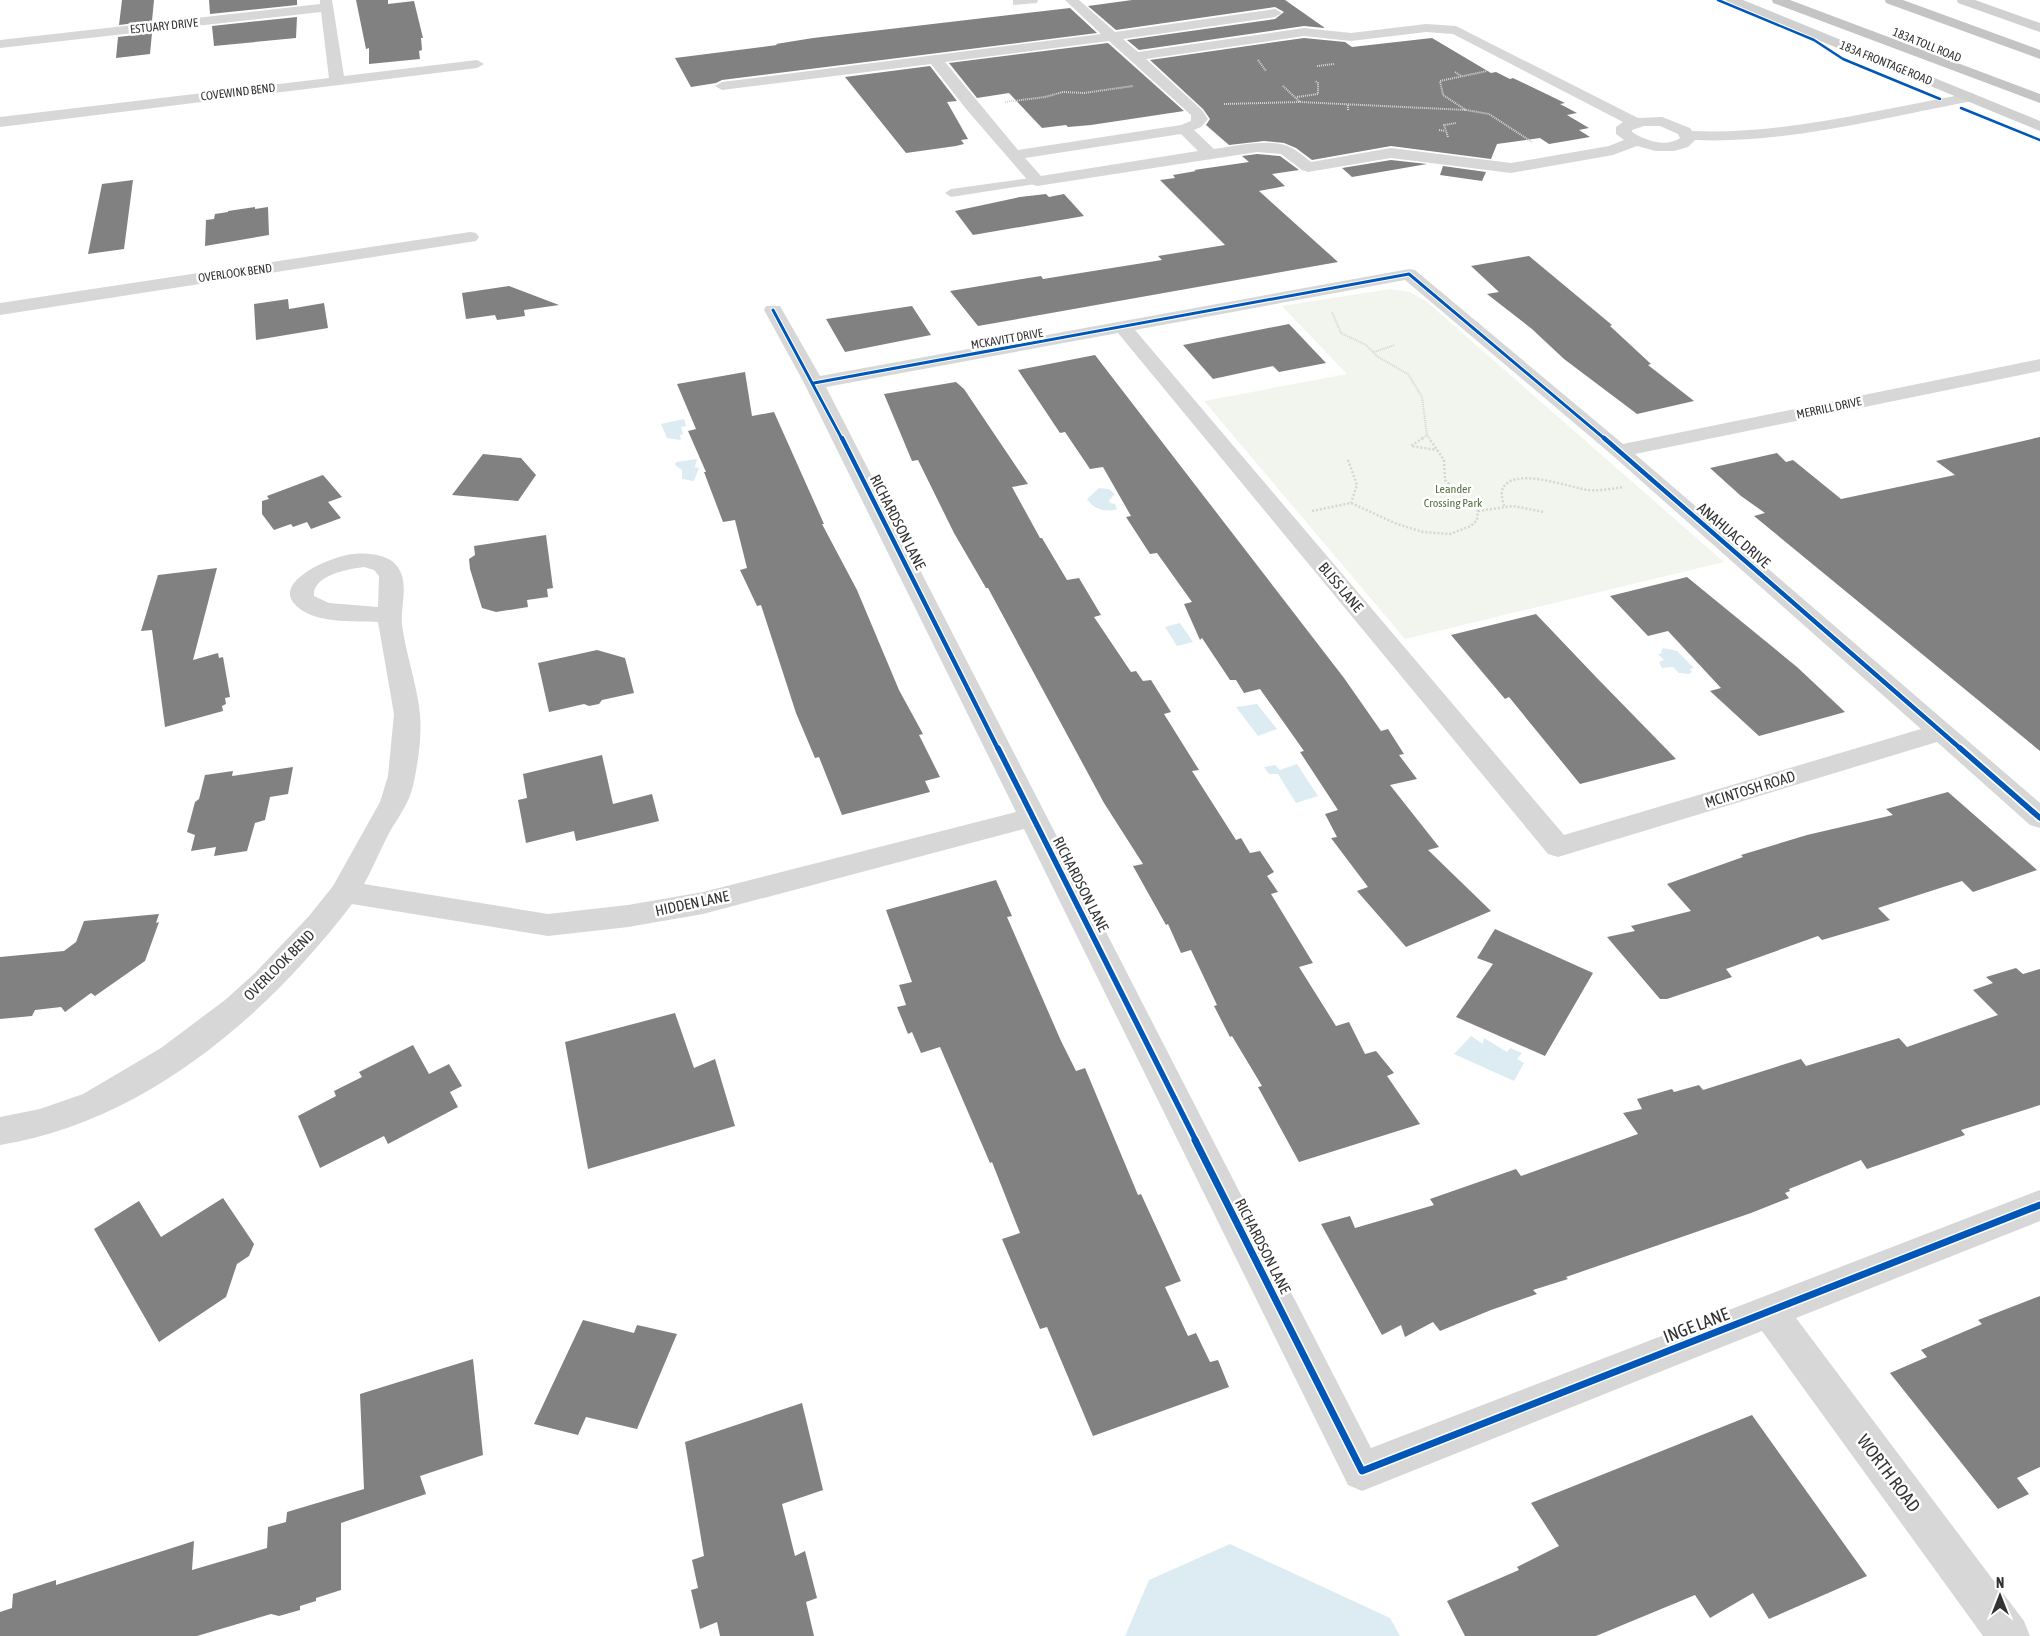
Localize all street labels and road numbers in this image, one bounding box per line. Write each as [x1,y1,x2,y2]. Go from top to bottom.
street label: ESTUARY DRIVE [129,15,199,37]
street label: 183A TOLL ROAD [1891,25,1964,65]
street label: 183A FRONTAGE ROAD [1838,38,1935,88]
street label: COVEWIND BEND [200,80,276,104]
street label: OVERLOOK BEND [197,261,273,285]
street label: MCKAVITT DRIVE [970,326,1044,352]
street label: MERRILL DRIVE [1795,394,1863,422]
street label: RICHARDSON LANE [867,472,930,573]
street label: ANAHUAC DRIVE [1694,499,1774,572]
street label: BLISS LANE [1315,559,1367,616]
street label: MCINTOSH ROAD [1703,767,1797,811]
street label: RICHARDSON LANE [1050,834,1113,935]
street label: HIDDEN LANE [654,887,731,919]
street label: OVERLOOK BEND [240,926,318,1004]
street label: RICHARDSON LANE [1232,1196,1295,1297]
street label: INGE LANE [1660,1303,1732,1347]
street label: WORTH ROAD [1853,1430,1925,1516]

